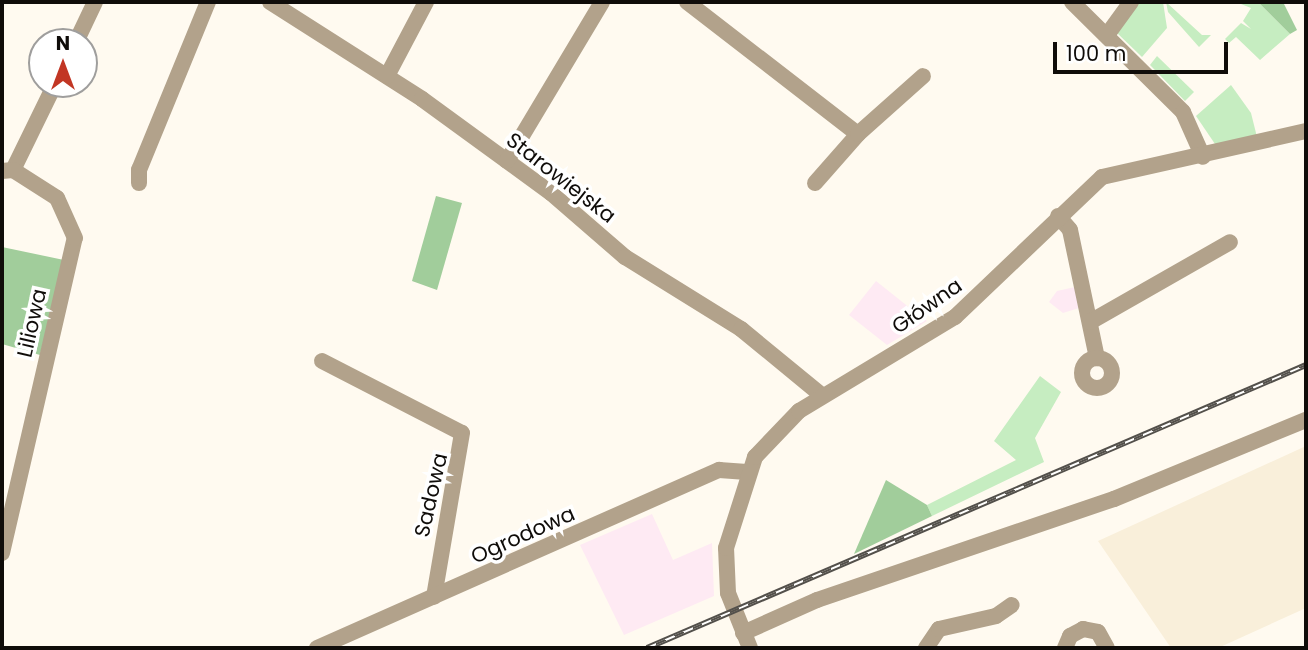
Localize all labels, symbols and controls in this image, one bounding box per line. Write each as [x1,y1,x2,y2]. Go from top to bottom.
north arrow [28,28,98,98]
scale bar [1056,28,1231,72]
text: N [56,30,70,57]
text: 100 m [1066,39,1126,68]
street label: Starowiejska [501,127,621,229]
street label: Główna [887,273,967,339]
street label: Liliowa [12,286,52,360]
street label: Sadowa [409,450,453,540]
street label: Ogrodowa [467,501,579,569]

